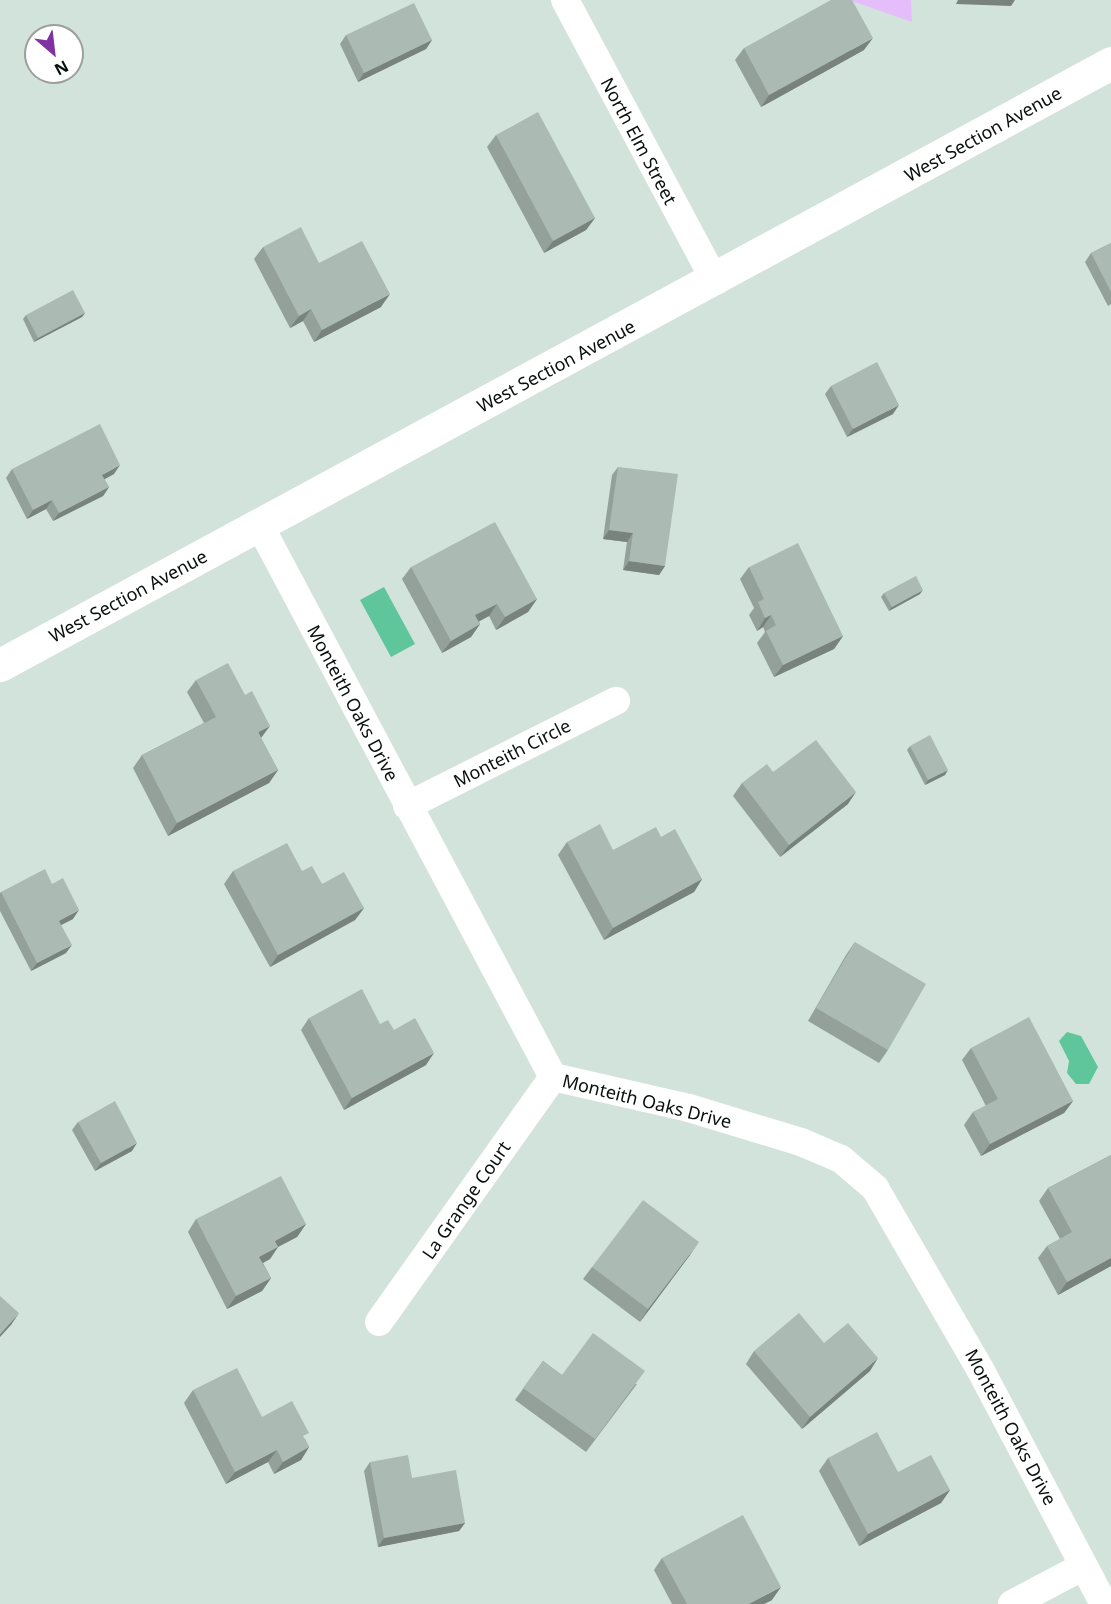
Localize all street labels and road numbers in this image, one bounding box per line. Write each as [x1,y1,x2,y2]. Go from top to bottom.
street label: North Elm Street [596,74,682,208]
street label: West Section Avenue [901,82,1065,186]
street label: West Section Avenue [473,315,639,417]
street label: West Section Avenue [45,545,211,647]
street label: Monteith Oaks Drive [303,621,403,785]
street label: Monteith Circle [450,714,574,792]
street label: Monteith Oaks Drive [560,1070,734,1132]
street label: La Grange Court [417,1137,515,1263]
street label: Monteith Oaks Drive [961,1345,1061,1509]

